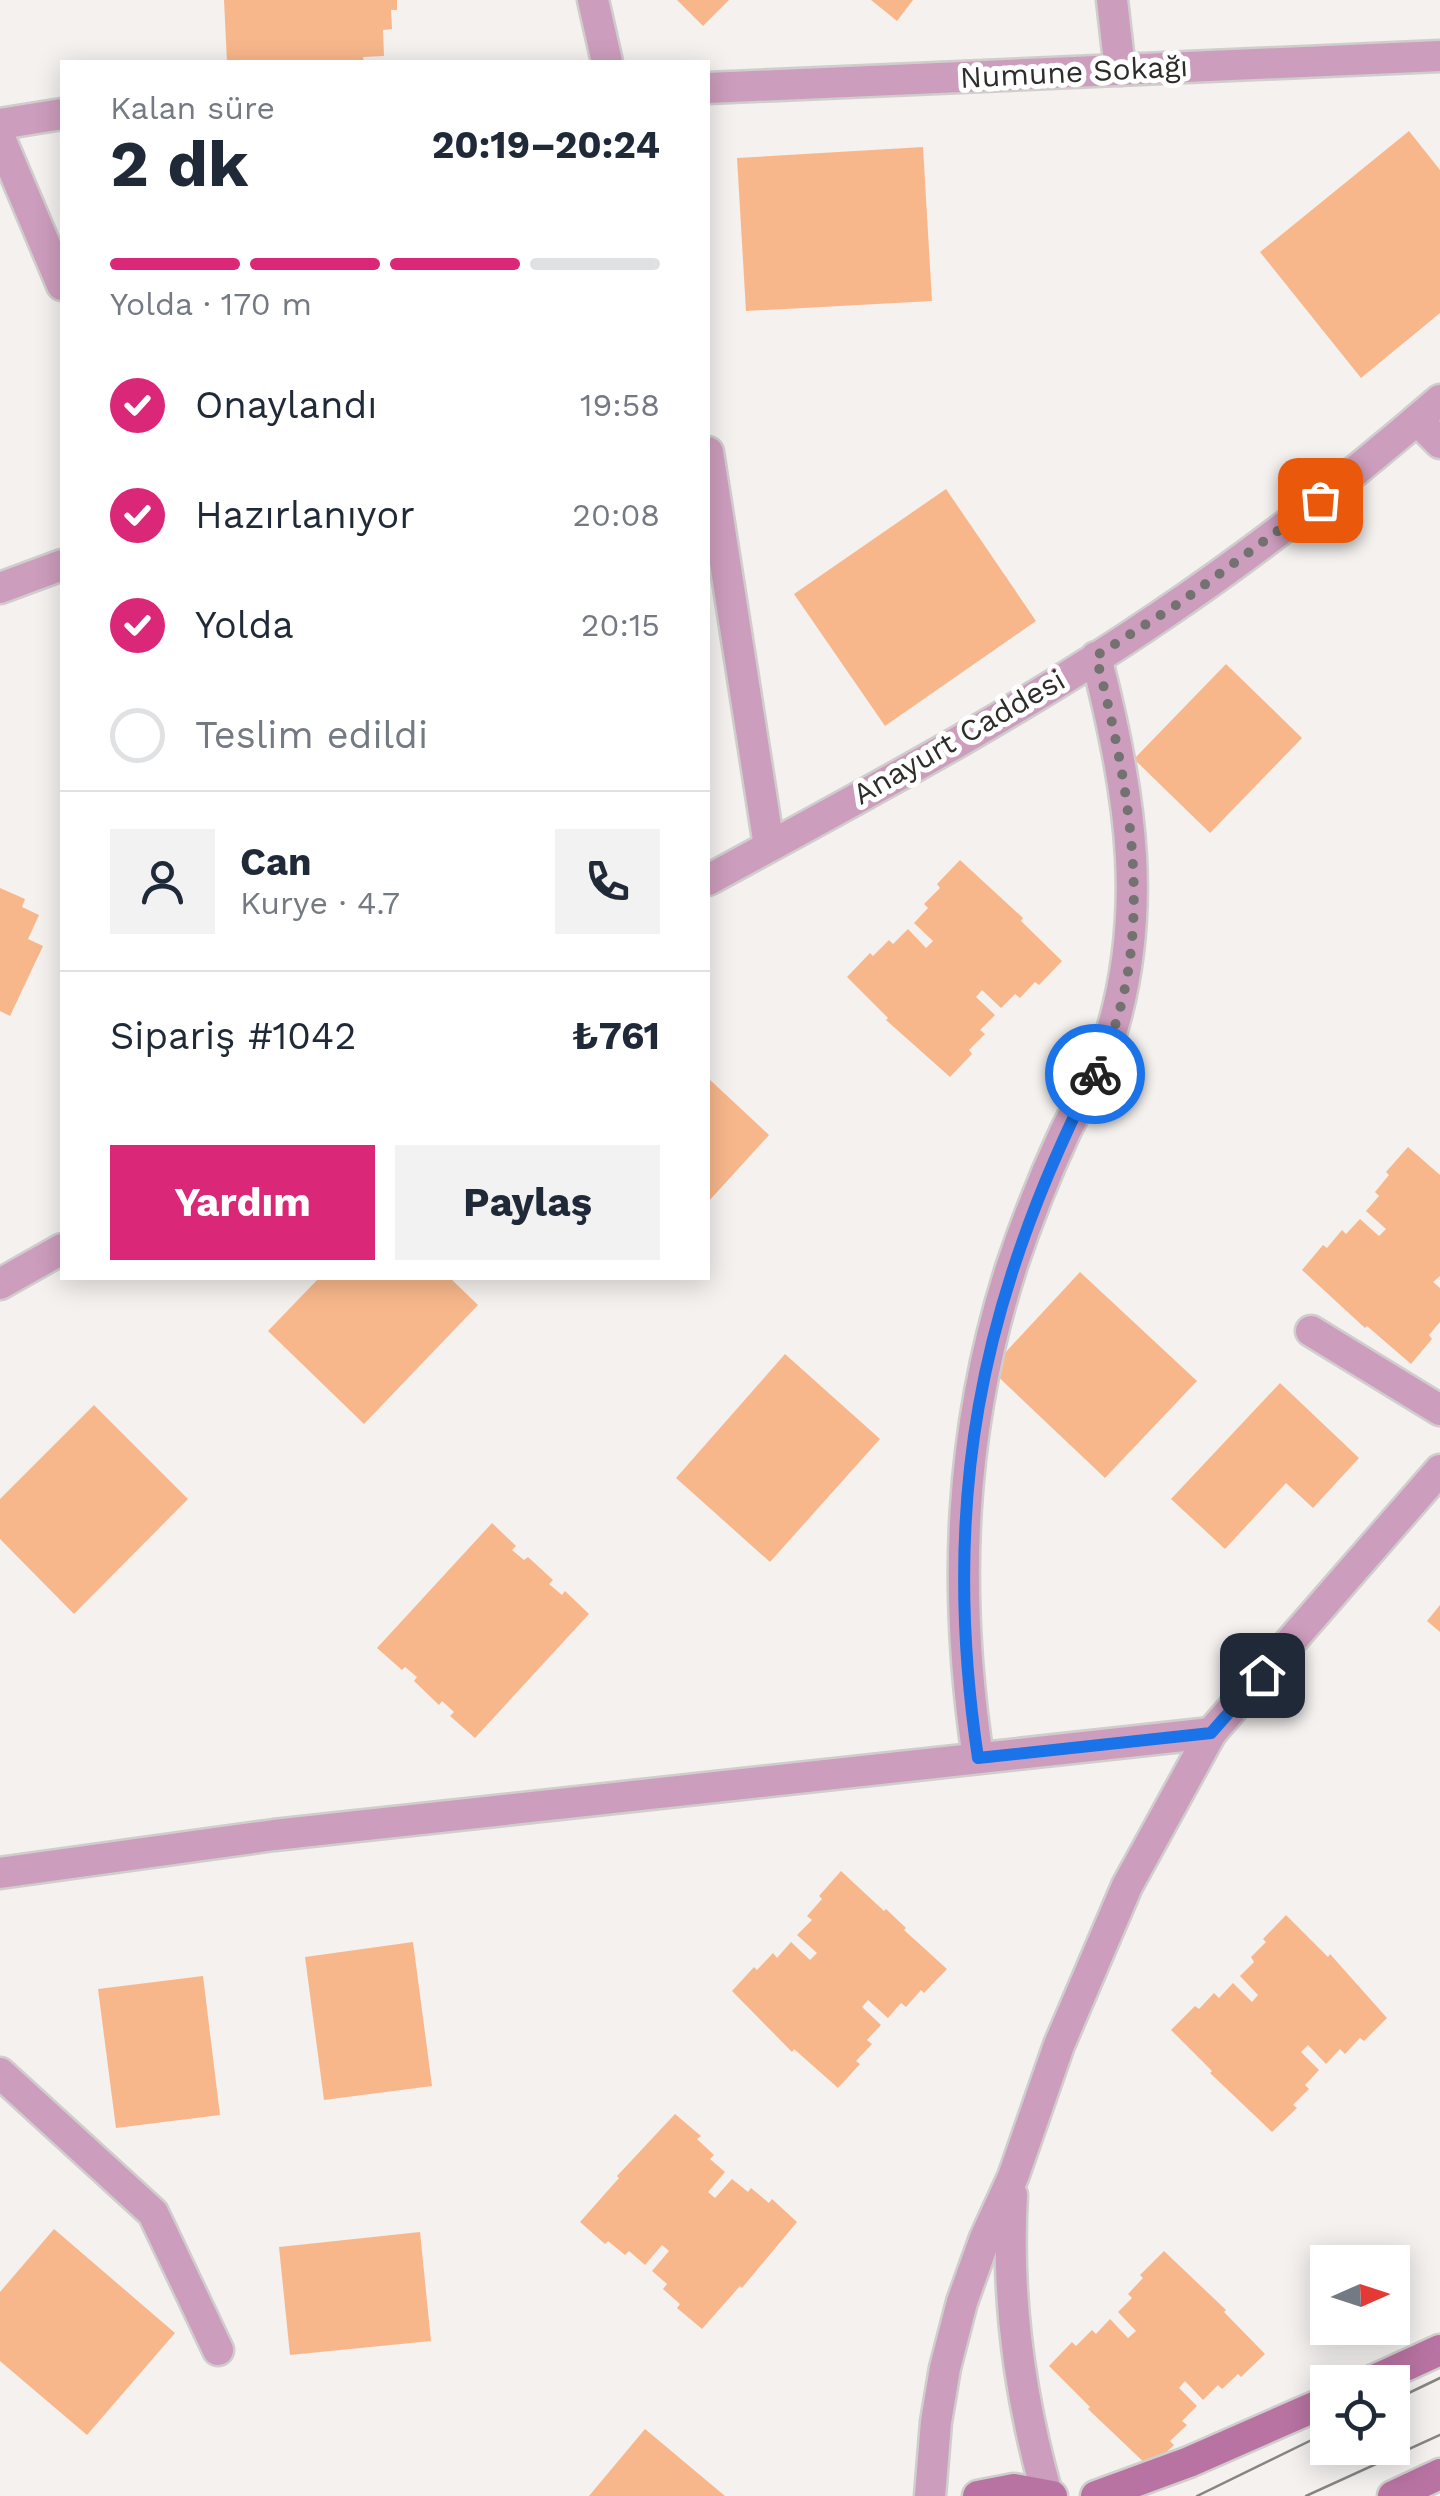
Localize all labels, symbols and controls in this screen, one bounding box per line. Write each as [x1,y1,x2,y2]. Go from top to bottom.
street label: Numune Sokağı [959,48,1189,95]
text: Kalan süre [110,89,275,127]
text: 20:19–20:24 [432,123,660,167]
text: 2 dk [110,126,249,202]
text: Yolda · 170 m [110,285,312,323]
icon: check [110,378,165,433]
text: Onaylandı [195,383,377,427]
text: 19:58 [580,386,660,424]
pin [1278,458,1363,543]
icon: bag [1293,473,1348,528]
icon: check [110,488,165,543]
text: Hazırlanıyor [195,493,415,537]
text: 20:08 [572,496,660,534]
icon: check [110,598,165,653]
text: Yolda [195,603,294,647]
text: 20:15 [581,606,660,644]
street label: Anayurt Caddesi [847,662,1071,811]
text: Teslim edildi [195,713,428,757]
button: person [110,829,215,934]
button: phone [555,829,660,934]
text: Can [240,840,311,884]
text: Kurye · 4.7 [240,884,400,922]
text: Sipariş #1042 [110,1014,356,1058]
text: ₺761 [572,1014,660,1058]
courier [1045,1024,1145,1124]
icon: bike [1068,1047,1123,1102]
button: Yardım [110,1145,375,1260]
button: Paylaş [395,1145,660,1260]
pin [1220,1633,1305,1718]
icon: home [1235,1648,1290,1703]
north arrow [1310,2245,1410,2345]
map controls [1310,2245,1410,2465]
button: locate [1310,2365,1410,2465]

